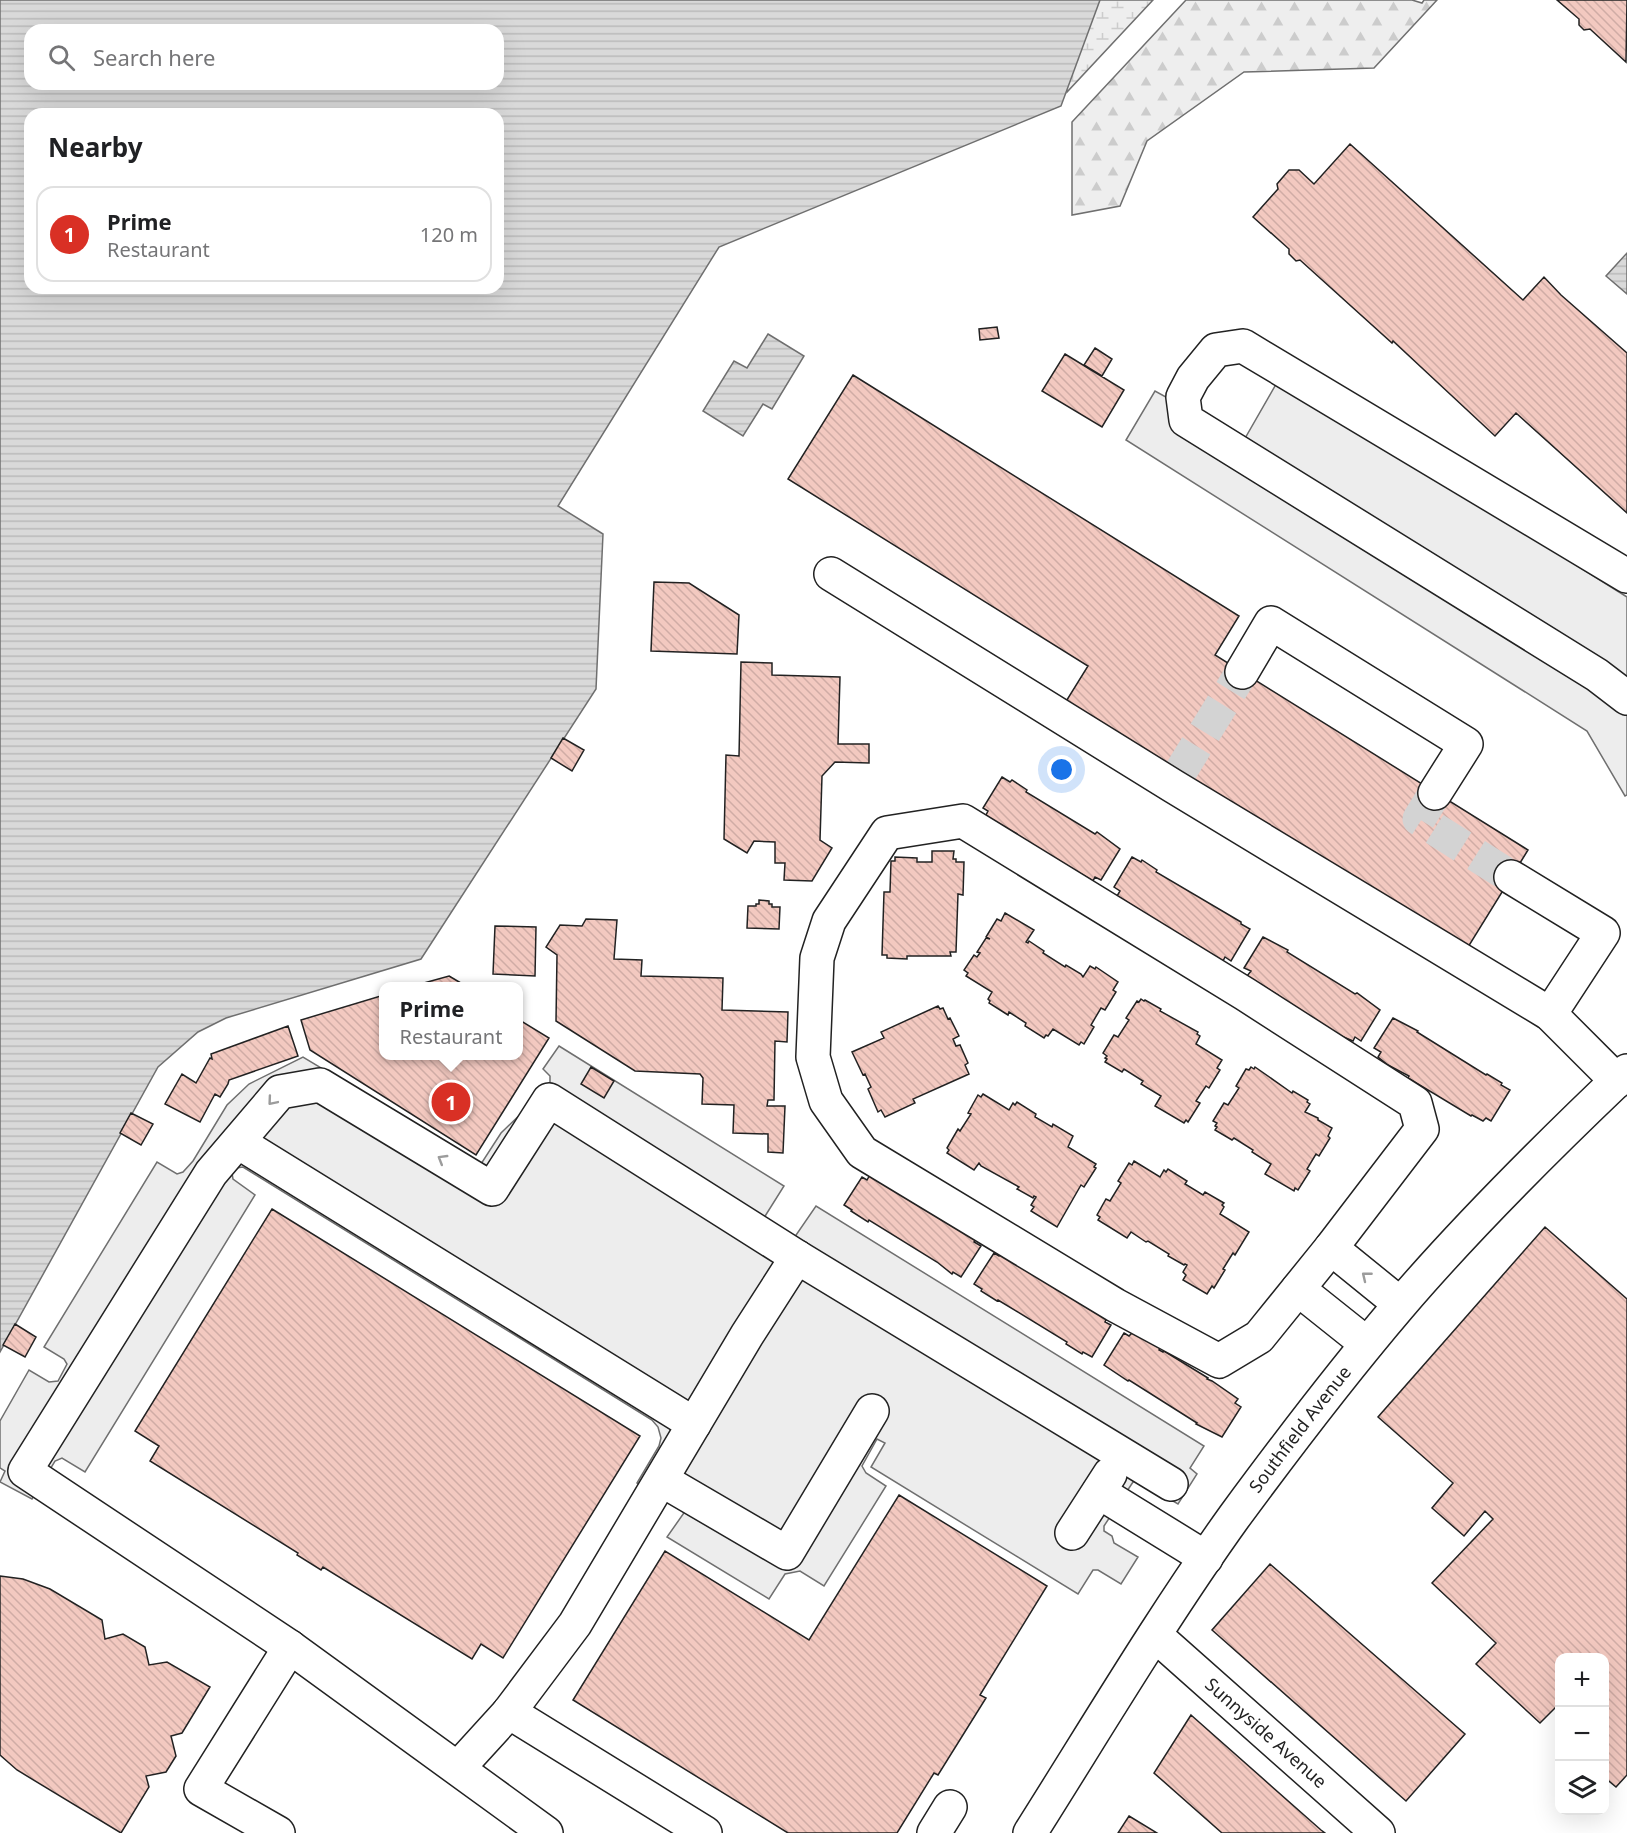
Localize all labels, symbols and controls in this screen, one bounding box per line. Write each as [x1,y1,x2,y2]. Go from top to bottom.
search box [24,24,504,90]
icon: search [45,41,78,74]
text: Search here [93,42,215,72]
text: Nearby [48,129,143,165]
text: Prime [107,206,172,236]
text: 1 [64,221,75,248]
text: 120 m [420,221,478,248]
text: Restaurant [107,236,210,263]
your location [1047,755,1076,784]
popup [379,982,523,1060]
text: Prime [400,993,464,1023]
text: Restaurant [400,1023,502,1050]
pin: 1 [432,1080,470,1124]
one-way arrow [269,1094,280,1105]
one-way arrow [438,1155,448,1167]
one-way arrow [1362,1272,1373,1283]
street label: Southfield Avenue [1243,1360,1356,1497]
map controls [1555,1653,1609,1815]
button: + [1555,1653,1609,1707]
street label: Sunnyside Avenue [1200,1672,1332,1793]
button: − [1555,1707,1609,1761]
button: layers [1555,1761,1609,1815]

